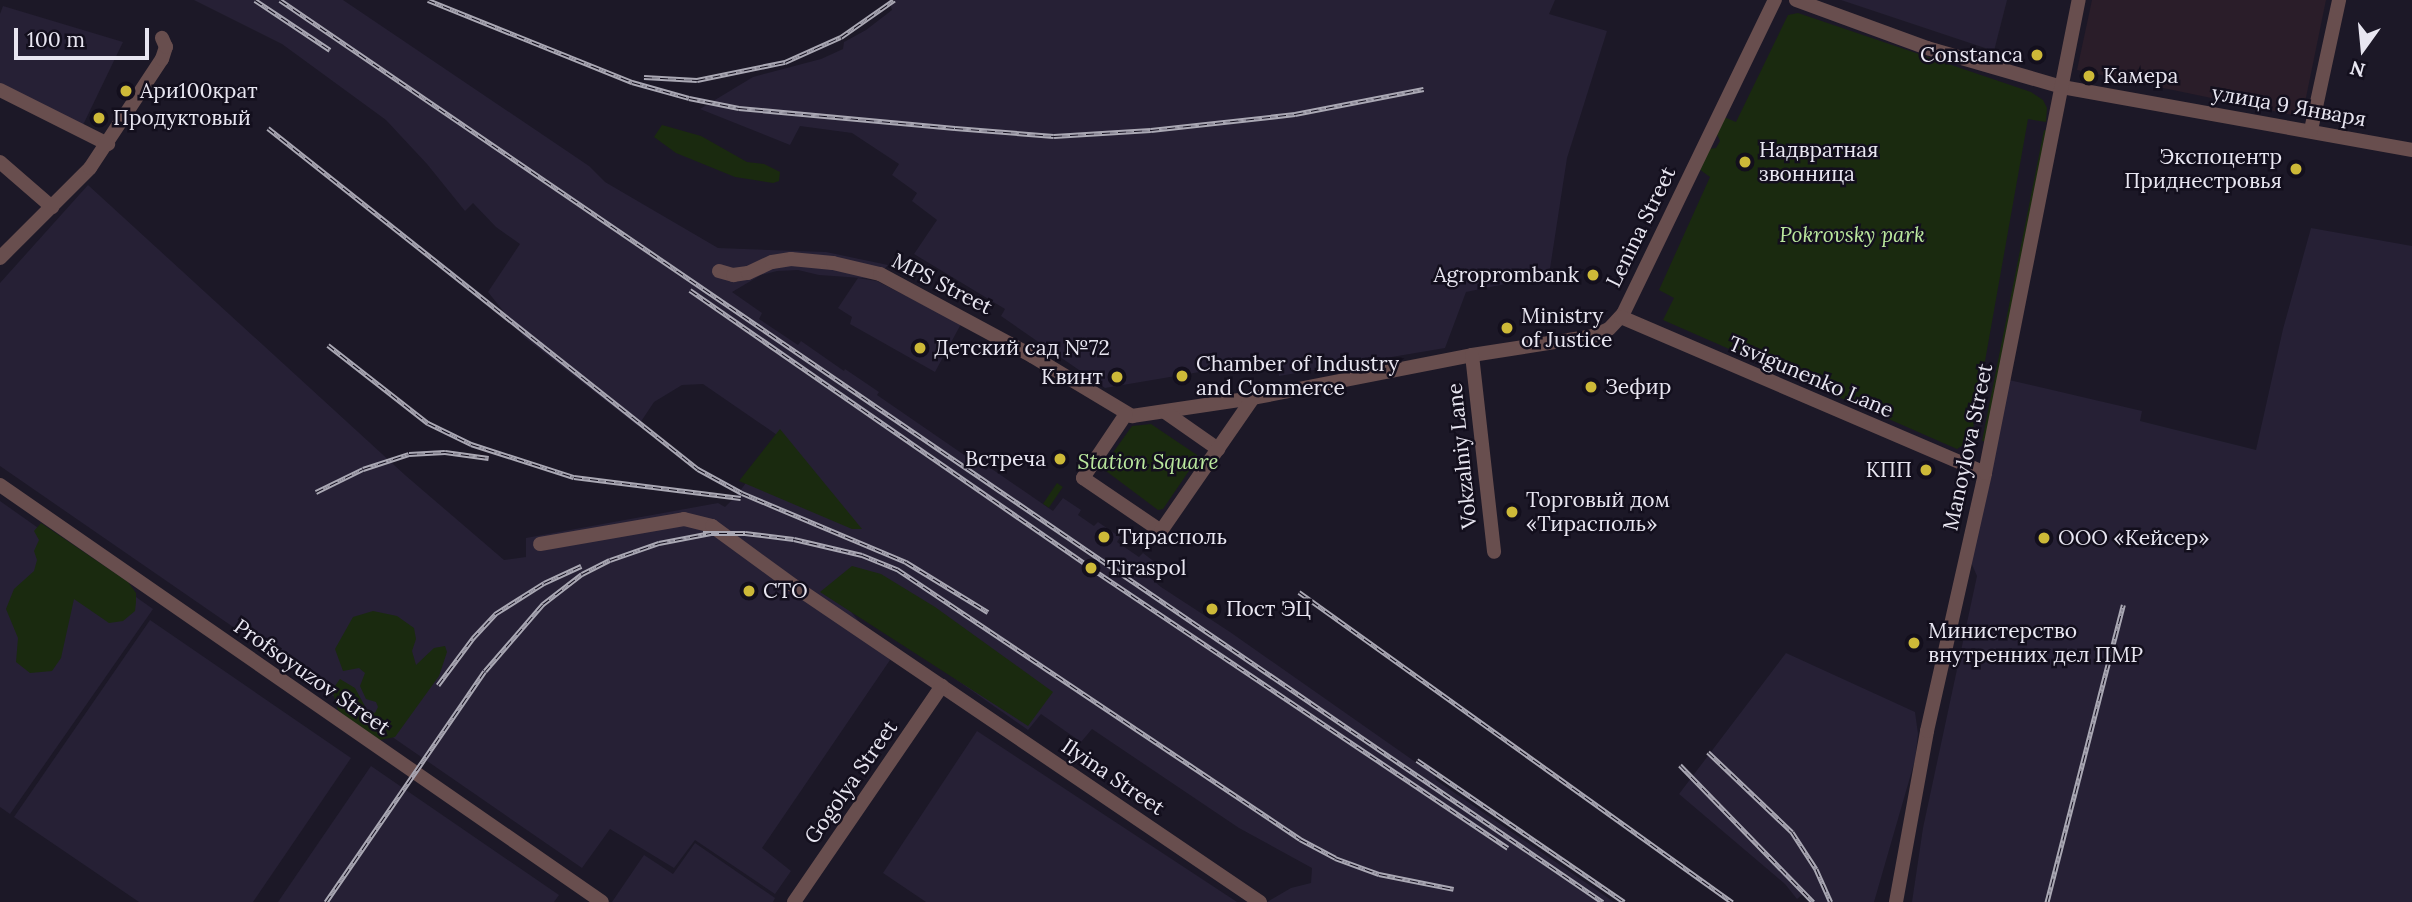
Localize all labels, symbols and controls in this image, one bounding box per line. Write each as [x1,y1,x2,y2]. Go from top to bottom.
scale bar [18,14,152,58]
north arrow [2328,14,2398,84]
text: 100 m [27,26,85,53]
place label: Constanca [1920,42,2023,68]
marker: Constanca [2029,47,2045,63]
text: N [2347,56,2368,83]
place label: Камера [2103,63,2178,89]
marker: Камера [2081,68,2097,84]
place label: Ари100крат [140,78,258,104]
street label: улица 9 Января [2210,80,2368,132]
marker: Ари100крат [118,83,134,99]
place label: Продуктовый [113,105,251,131]
marker: Продуктовый [91,110,107,126]
place label: Надвратная звонница [1759,137,1878,187]
place label: Экспоцентр Приднестровья [2124,144,2282,194]
marker: Надвратная звонница [1737,154,1753,170]
marker: Экспоцентр Приднестровья [2288,161,2304,177]
street label: Lenina Street [1601,163,1681,291]
park label: Pokrovsky park [1779,222,1925,248]
street label: MPS Street [888,248,996,320]
place label: Agroprombank [1433,262,1579,288]
marker: Agroprombank [1585,267,1601,283]
place label: Ministry of Justice [1521,303,1612,353]
marker: Ministry of Justice [1499,320,1515,336]
street label: Tsvigunenko Lane [1725,331,1897,423]
place label: Детский сад №72 [934,335,1110,361]
marker: Детский сад №72 [912,340,928,356]
place label: Chamber of Industry and Commerce [1196,351,1399,401]
street label: Manoylova Street [1938,361,1998,533]
place label: Квинт [1041,364,1103,390]
marker: Chamber of Industry and Commerce [1174,368,1190,384]
marker: Квинт [1109,369,1125,385]
place label: Зефир [1605,374,1671,400]
marker: Зефир [1583,379,1599,395]
street label: Vokzalniy Lane [1442,382,1482,530]
place label: Встреча [965,446,1046,472]
park label: Station Square [1078,449,1218,475]
marker: Встреча [1052,451,1068,467]
place label: КПП [1866,457,1912,483]
marker: КПП [1918,462,1934,478]
place label: Торговый дом «Тирасполь» [1526,487,1670,537]
marker: Торговый дом «Тирасполь» [1504,504,1520,520]
place label: Тирасполь [1118,524,1227,550]
place label: ООО «Кейсер» [2058,525,2209,551]
marker: Тирасполь [1096,529,1112,545]
marker: ООО «Кейсер» [2036,530,2052,546]
place label: Tiraspol [1107,555,1186,581]
marker: Tiraspol [1081,558,1101,578]
place label: СТО [763,578,808,604]
marker: СТО [741,583,757,599]
place label: Пост ЭЦ [1226,596,1311,622]
marker: Пост ЭЦ [1204,601,1220,617]
street label: Profsoyuzov Street [229,614,395,740]
place label: Министерство внутренних дел ПМР [1928,618,2143,668]
marker: Министерство внутренних дел ПМР [1906,635,1922,651]
street label: Gogolya Street [799,716,903,848]
street label: Ilyina Street [1057,733,1169,821]

